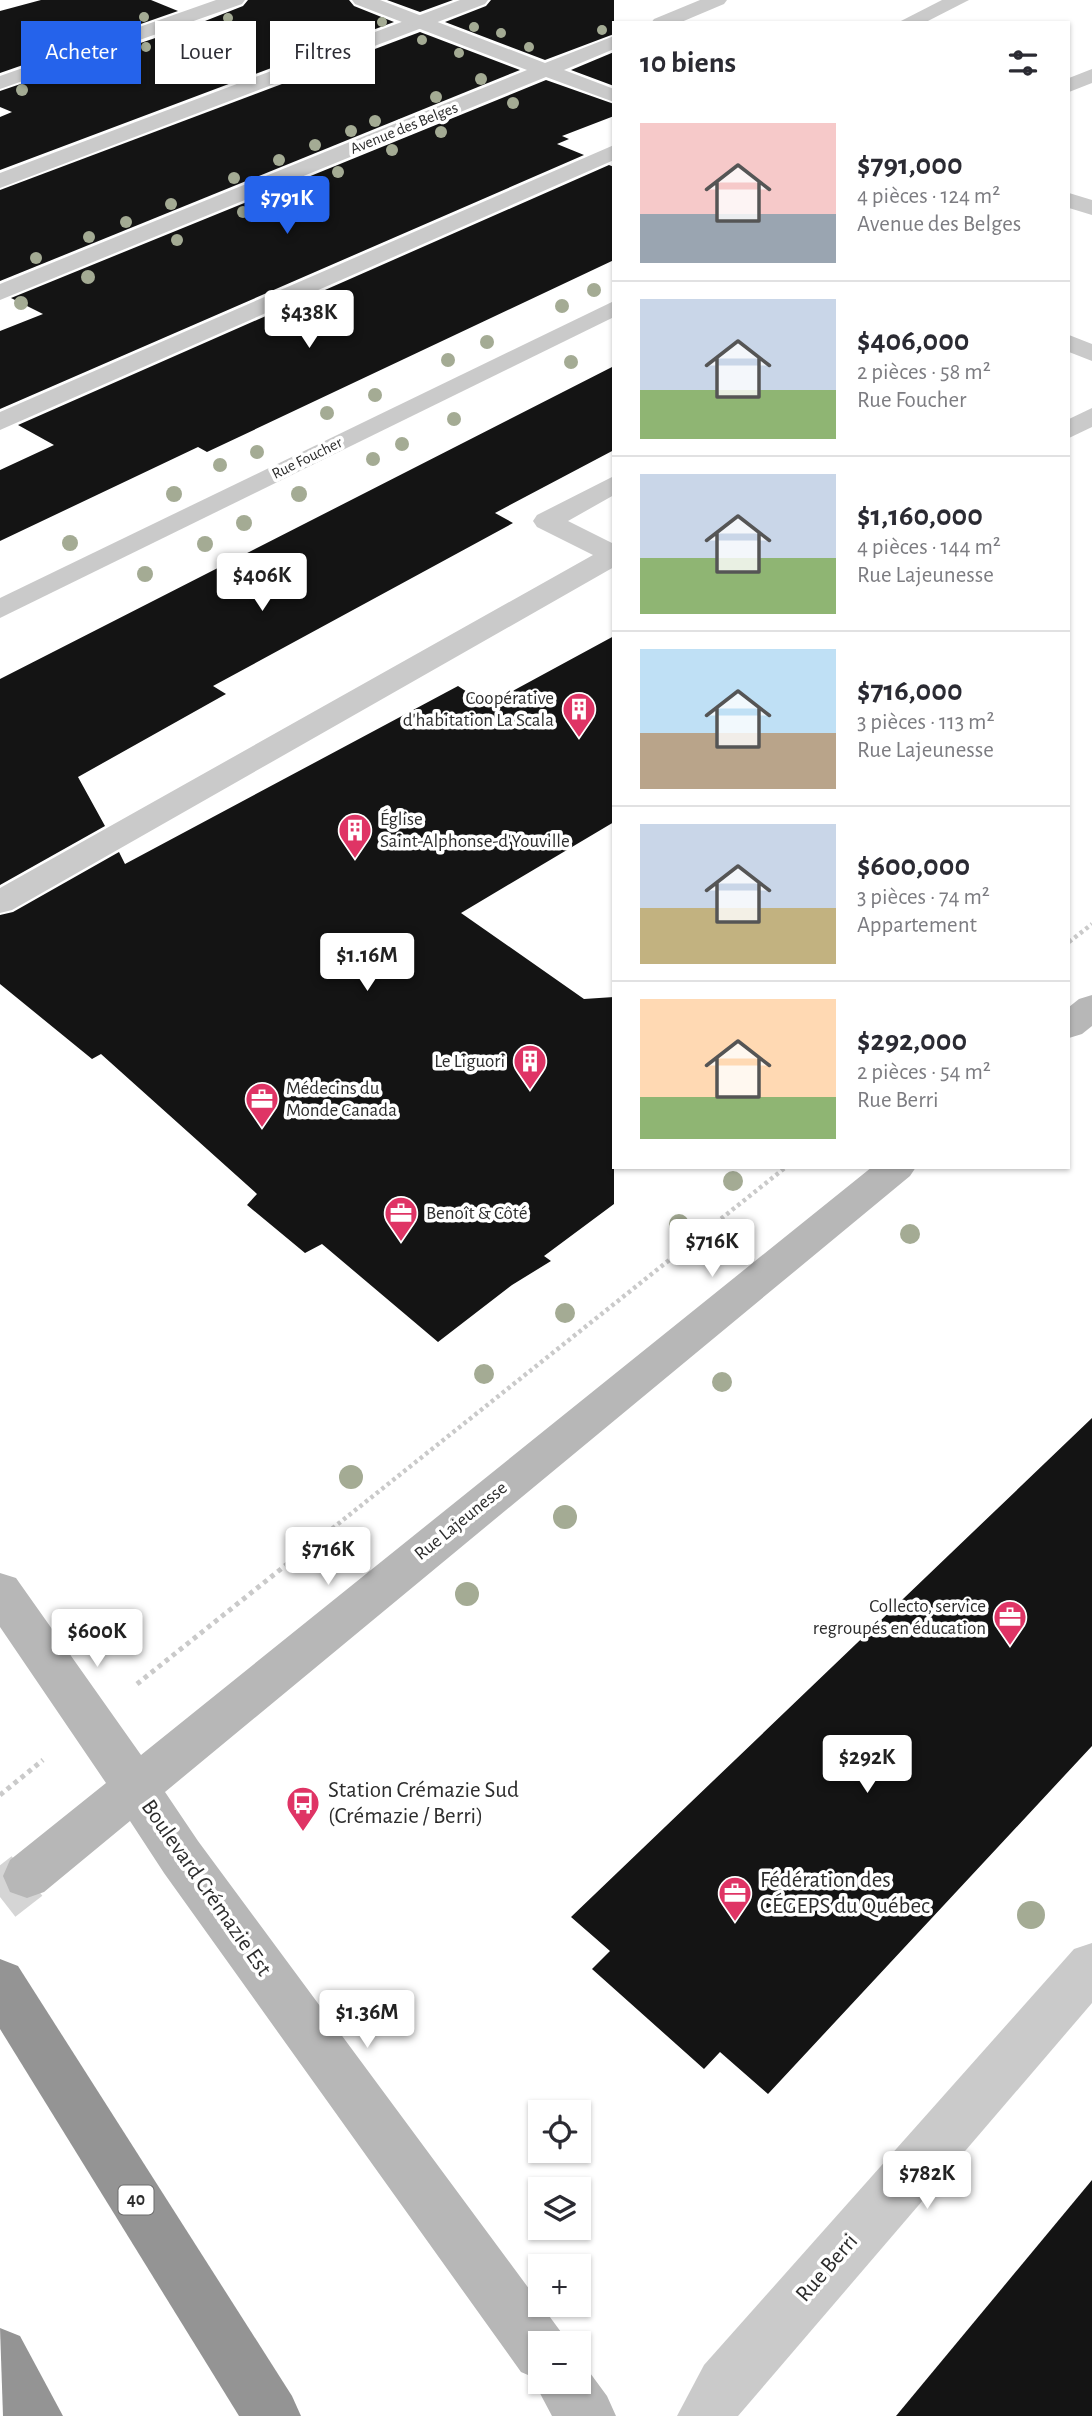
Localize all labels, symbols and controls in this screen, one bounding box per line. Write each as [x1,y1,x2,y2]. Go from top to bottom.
chip: Acheter [21,21,141,84]
chip: Louer [155,21,256,84]
chip: Filtres [270,21,375,84]
icon: filters [1004,44,1042,82]
text: 10 biens [640,48,736,78]
street label: Avenue des Belges [348,99,460,157]
text: $791,000 [857,150,963,180]
icon: home [696,151,780,235]
pin: $791K [238,176,336,236]
text: 4 pièces · 124 m² [857,185,1000,208]
text: $791K [260,187,314,210]
text: Avenue des Belges [857,213,1021,236]
pin: $438K [260,290,358,350]
text: $438K [281,301,337,324]
text: $406,000 [857,326,969,356]
icon: home [696,327,780,411]
text: 2 pièces · 58 m² [857,361,991,384]
text: Rue Foucher [857,389,966,412]
street label: Rue Foucher [269,434,345,482]
text: $1,160,000 [857,501,983,531]
icon: home [696,502,780,586]
text: 4 pièces · 144 m² [857,536,1001,559]
pin: $406K [213,554,311,613]
text: $406K [233,564,291,587]
text: Rue Lajeunesse [857,564,994,587]
text: $716,000 [857,676,963,706]
icon: home [696,677,780,761]
place label: Coopérative d'habitation La Scala [403,689,554,730]
building icon: Coopérative d'habitation La Scala [560,690,598,739]
text: 3 pièces · 113 m² [857,711,995,734]
text: Rue Lajeunesse [857,739,994,762]
place label: Église Saint-Alphonse-d'Youville [380,808,570,851]
building icon: Église Saint-Alphonse-d'Youville [336,811,374,860]
text: $600,000 [857,851,970,881]
icon: home [696,852,780,936]
text: 3 pièces · 74 m² [857,886,990,909]
text: Appartement [857,914,977,937]
pin: $1.16M [310,934,424,993]
text: $1.16M [336,944,398,967]
text: $292,000 [857,1026,967,1056]
icon: home [696,1027,780,1111]
building icon: Le Liguori [511,1042,549,1091]
place label: Le Liguori [434,1052,505,1071]
text: 2 pièces · 54 m² [857,1061,991,1084]
place label: Médecins du Monde Canada [286,1079,397,1120]
office icon: Médecins du Monde Canada [243,1080,281,1129]
text: Rue Berri [857,1089,939,1112]
office icon: Benoît & Côté [382,1194,420,1243]
place label: Benoît & Côté [426,1204,527,1223]
pin: $716K [663,1220,761,1279]
text: $716K [685,1230,739,1253]
street label: Rue Lajeunesse [411,1478,511,1564]
pin: $716K [279,1528,377,1587]
text: $716K [301,1538,355,1561]
place label: Collecto, service regroupés en éducation [813,1597,986,1638]
office icon: Collecto, service regroupés en éducation [991,1598,1029,1647]
pin: $600K [48,1610,146,1669]
text: $600K [68,1620,126,1643]
pin: $292K [818,1736,916,1795]
text: $292K [839,1746,895,1769]
place label: Station Crémazie Sud (Crémazie / Berri) [328,1779,519,1828]
bus stop icon: Station Crémazie Sud (Crémazie / Berri) [284,1784,322,1833]
street label: Boulevard Crémazie Est [137,1796,276,1981]
place label: Fédération des CÉGEPS du Québec [760,1869,930,1918]
office icon: Fédération des CÉGEPS du Québec [716,1874,754,1923]
pin: $1.36M [310,1990,424,2050]
text: $1.36M [335,2001,399,2024]
map controls [528,2100,591,2394]
button: locate [528,2100,591,2163]
pin: $782K [878,2152,976,2211]
text: $782K [899,2162,955,2185]
button: layers [528,2177,591,2240]
road number: 40 [118,2186,154,2214]
street label: Rue Berri [792,2230,862,2306]
button: + [528,2254,591,2317]
button: − [528,2331,591,2394]

